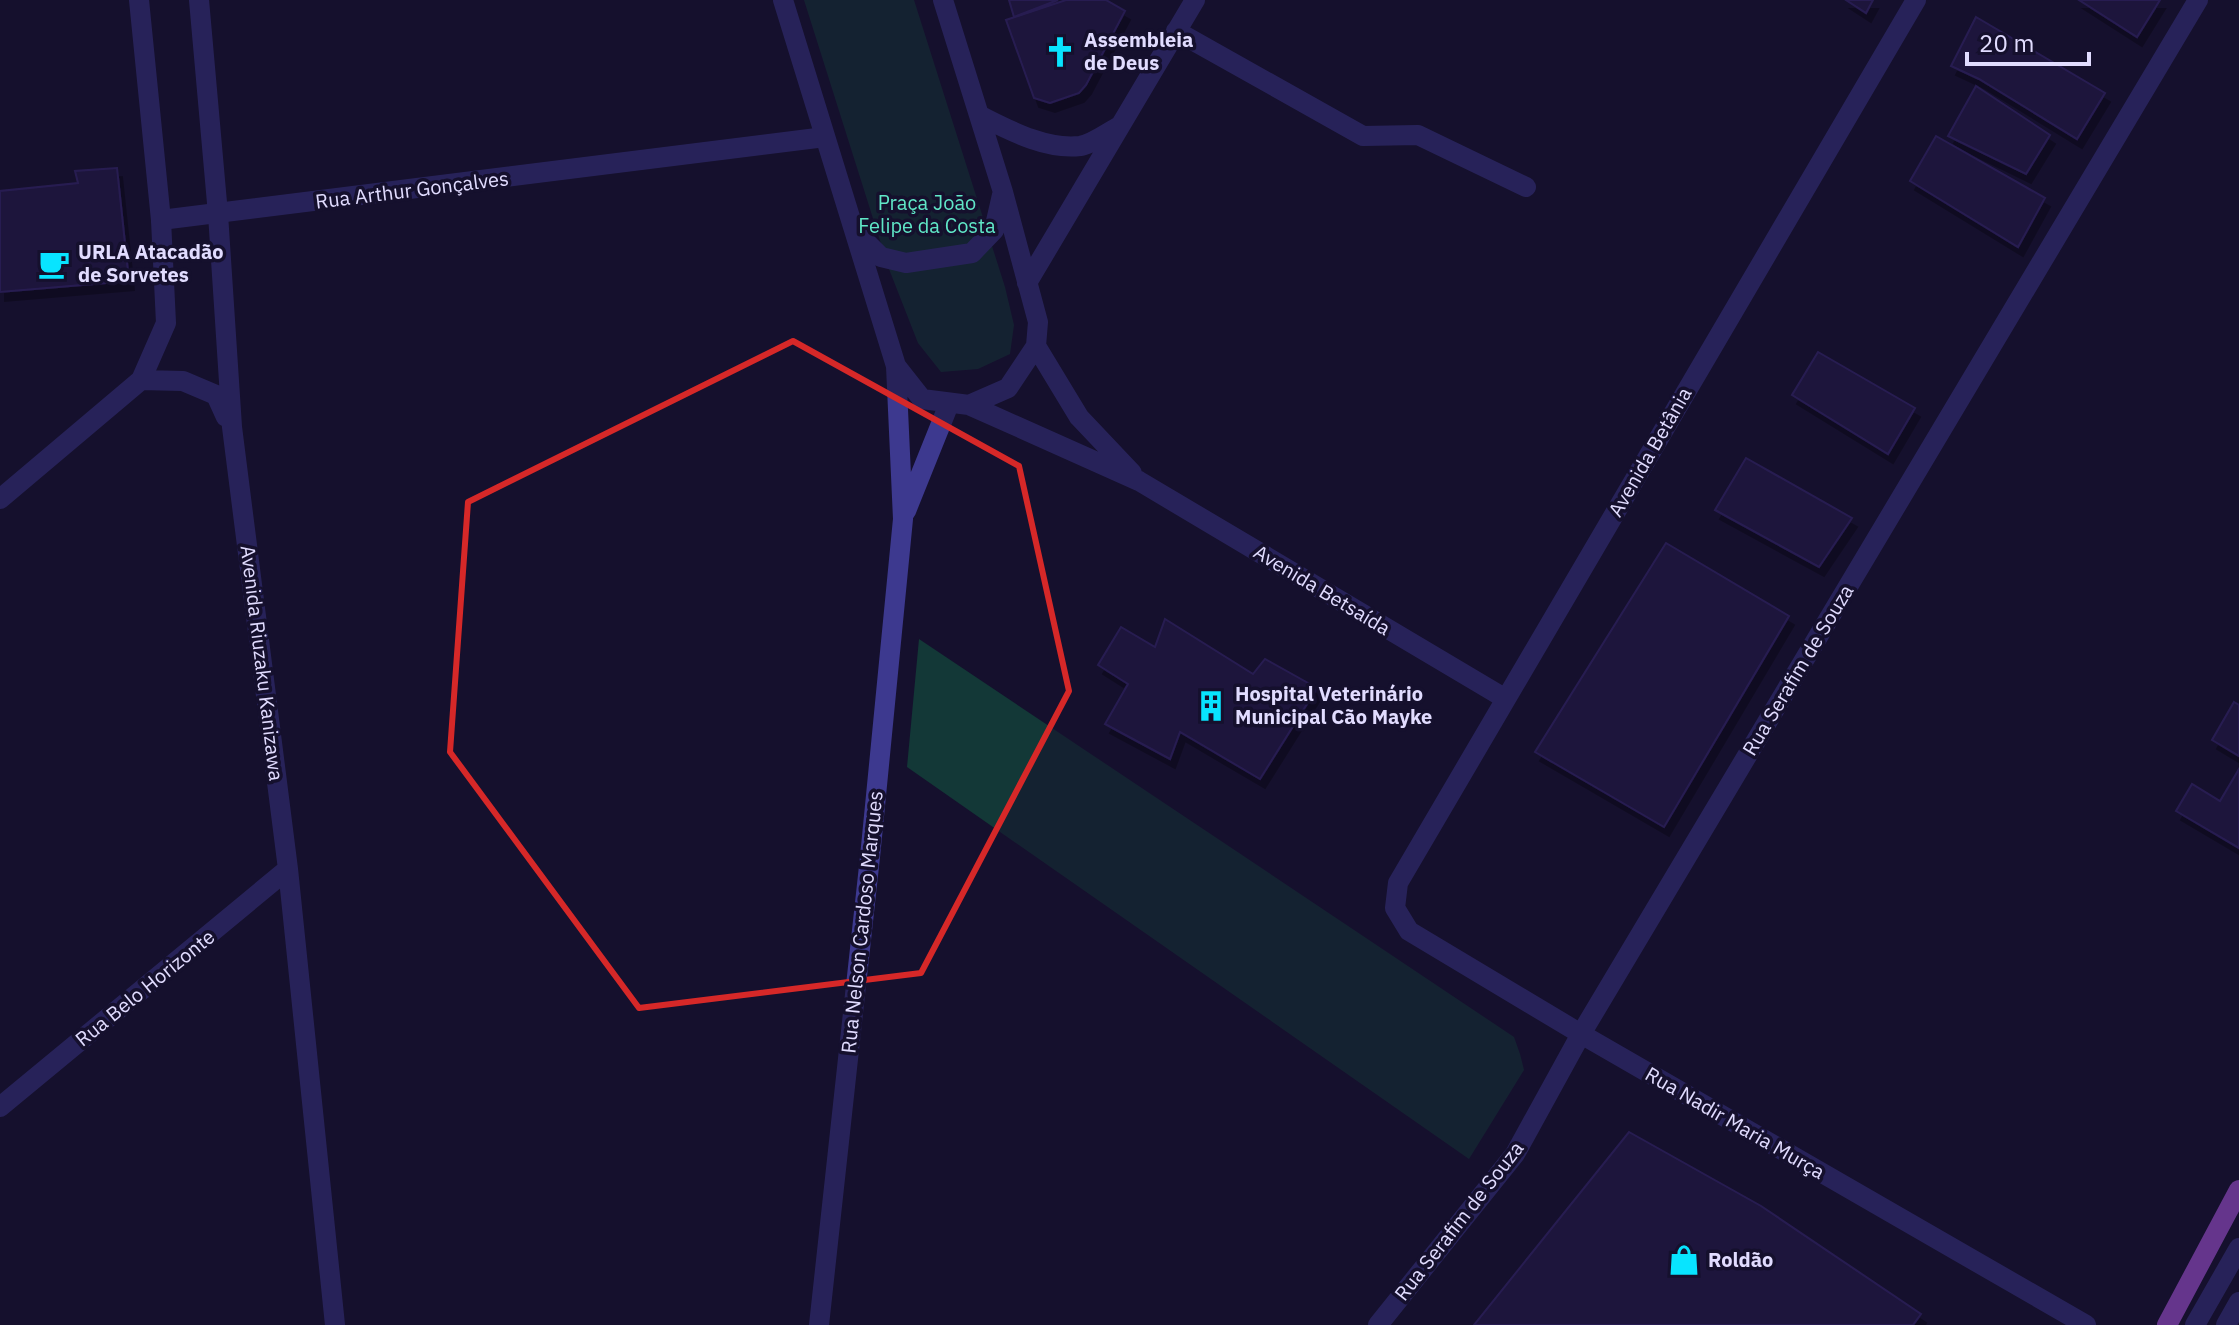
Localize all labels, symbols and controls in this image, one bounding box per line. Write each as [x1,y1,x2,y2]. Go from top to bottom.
scale bar [1967,16,2089,66]
place label: Assembleia de Deus [1084,26,1193,76]
text: 20 m [1979,27,2034,59]
church icon: Assembleia de Deus [1043,35,1077,69]
street label: Rua Arthur Gonçalves [314,164,510,215]
park label: Praça João Felipe da Costa [858,189,996,239]
place label: URLA Atacadão de Sorvetes [78,238,224,288]
cafe icon: URLA Atacadão de Sorvetes [37,247,71,281]
street label: Avenida Betânia [1602,382,1698,521]
street label: Avenida Betsaída [1249,538,1396,641]
street label: Avenida Riuzaku Kanizawa [235,544,290,783]
street label: Rua Serafim de Souza [1736,579,1860,760]
place label: Hospital Veterinário Municipal Cão Mayke [1235,680,1432,730]
building icon: Hospital Veterinário Municipal Cão Mayke [1194,689,1228,723]
street label: Rua Nelson Cardoso Marques [834,789,889,1055]
street label: Rua Belo Horizonte [69,923,220,1052]
street label: Rua Nadir Maria Murça [1640,1060,1830,1185]
street label: Rua Serafim de Souza [1388,1135,1529,1306]
shop icon: Roldão [1667,1243,1701,1277]
place label: Roldão [1708,1246,1773,1273]

